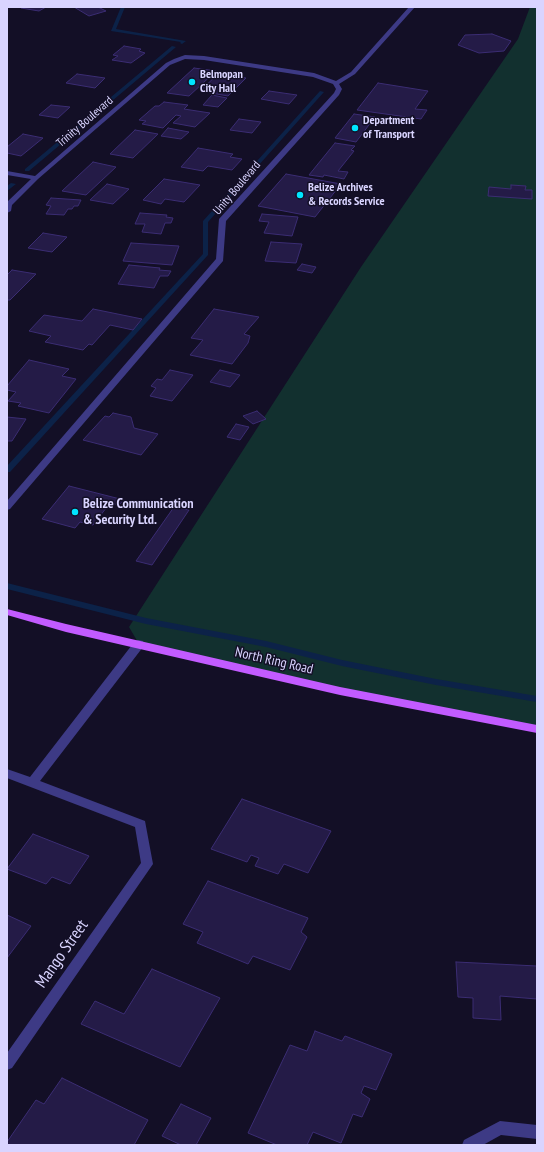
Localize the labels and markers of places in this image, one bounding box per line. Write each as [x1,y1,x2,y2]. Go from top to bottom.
place label: Belmopan City Hall [200,68,243,96]
marker: Belmopan City Hall [187,77,197,87]
place label: Department of Transport [363,114,415,142]
marker: Department of Transport [350,123,360,133]
place label: Belize Archives & Records Service [308,181,385,209]
marker: Belize Archives & Records Service [295,190,305,200]
place label: Belize Communication & Security Ltd. [83,496,193,528]
marker: Belize Communication & Security Ltd. [70,507,80,517]

